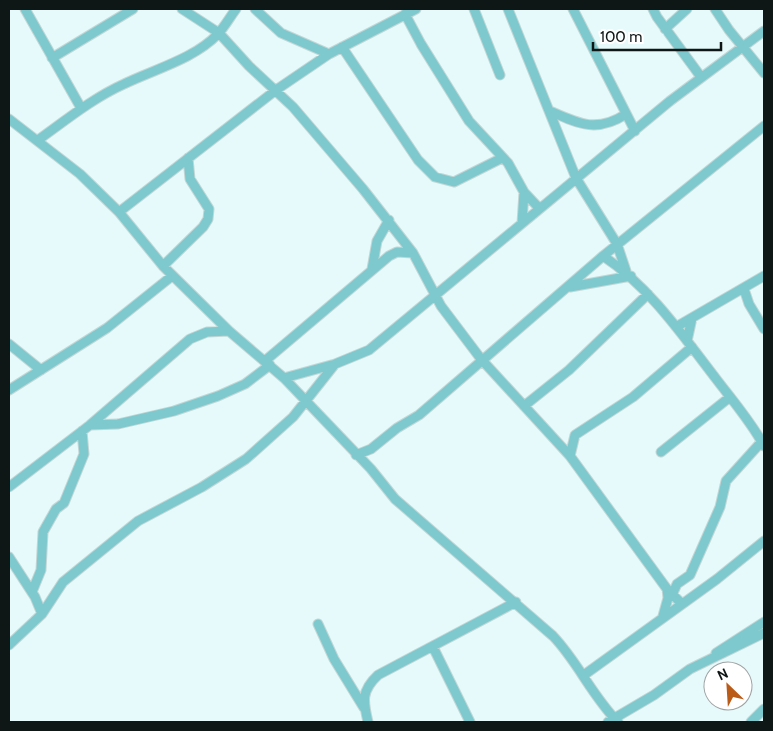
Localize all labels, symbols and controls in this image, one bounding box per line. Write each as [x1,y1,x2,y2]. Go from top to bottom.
scale bar [593,20,720,52]
text: 100 m [600,28,642,46]
north arrow [703,661,753,711]
text: N [714,664,731,684]

